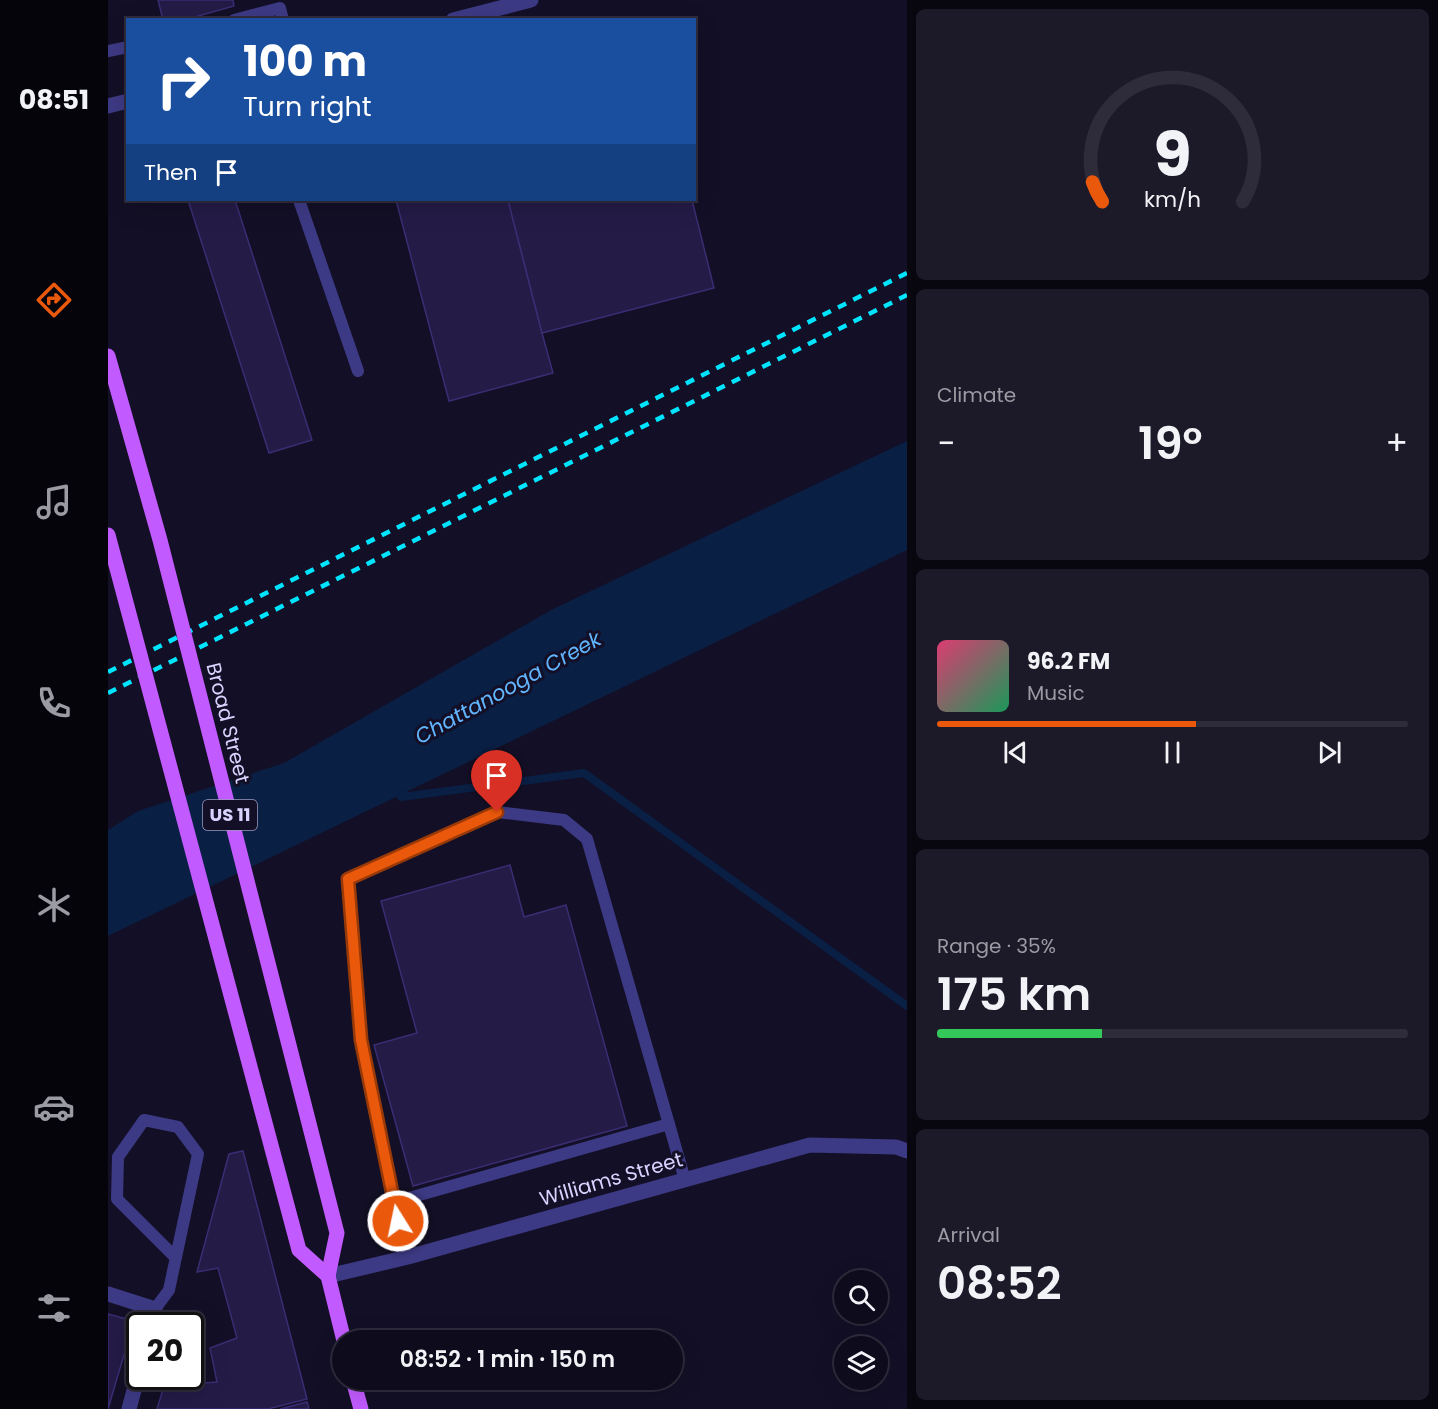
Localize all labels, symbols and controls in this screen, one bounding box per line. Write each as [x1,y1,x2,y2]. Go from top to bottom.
text: 100 m [243,32,367,91]
icon: right [144,42,222,120]
text: 08:51 [19,81,89,118]
text: Turn right [243,88,372,125]
text: 9 [1153,110,1192,198]
icon: arrive [210,156,243,189]
text: Then [144,157,198,188]
text: km/h [1144,184,1201,215]
icon: directions [33,279,75,321]
text: Climate [937,381,1016,409]
text: 19° [1138,412,1203,475]
text: − [937,420,955,467]
text: + [1385,420,1408,467]
icon: music [33,481,75,523]
water label: Chattanooga Creek [409,624,607,751]
text: 96.2 FM [1027,646,1110,677]
street label: Broad Street [199,660,257,786]
text: Music [1027,679,1085,707]
icon: phone [33,682,75,724]
icon: previous [999,736,1032,769]
icon: pause [1156,736,1189,769]
icon: next [1313,736,1346,769]
pin [471,750,522,812]
icon: arrive [480,759,513,792]
road number: US 11 [203,800,257,830]
icon: climate [33,884,75,926]
text: Range · 35% [937,932,1056,960]
text: 175 km [937,963,1091,1026]
icon: car [33,1086,75,1128]
street label: Williams Street [536,1145,686,1213]
position arrow [366,1189,430,1253]
text: Arrival [937,1221,1000,1249]
text: 08:52 [937,1252,1062,1315]
map controls [834,1270,888,1390]
button: search [834,1270,888,1324]
icon: filters [33,1287,75,1329]
speed limit sign: 20 [126,1312,204,1390]
button: layers [834,1336,888,1390]
text: 08:52 · 1 min · 150 m [400,1344,615,1375]

